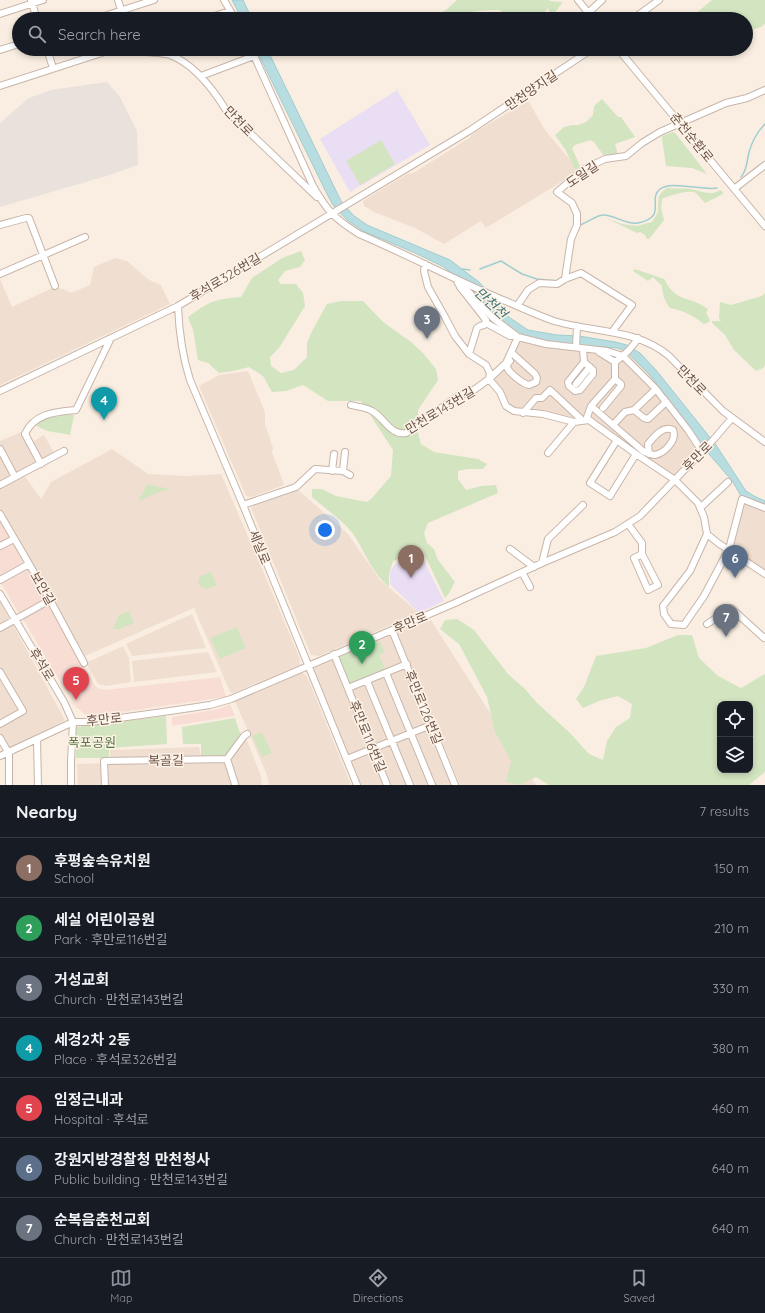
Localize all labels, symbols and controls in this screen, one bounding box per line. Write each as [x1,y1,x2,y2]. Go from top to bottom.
search box [12,12,753,56]
icon: search [26,23,48,45]
text: Search here [58,25,141,44]
street label: 만천양지길 [502,67,560,113]
street label: 만천로 [221,103,257,139]
street label: 춘천순환로 [667,109,717,165]
street label: 도일길 [563,157,601,191]
street label: 후석로326번길 [186,249,264,305]
water label: 만천천 [471,283,512,324]
pin: 3 [414,306,440,339]
street label: 만천로 [674,362,710,398]
street label: 만천로143번길 [402,383,478,437]
pin: 4 [91,387,117,420]
street label: 후만로 [679,438,715,474]
your location [315,520,335,540]
street label: 세실로 [246,527,274,567]
pin: 1 [398,545,424,578]
pin: 6 [722,545,748,578]
street label: 보안길 [27,568,59,608]
pin: 7 [713,604,739,637]
street label: 후만로 [390,608,430,636]
pin: 2 [349,631,375,664]
street label: 후석로 [26,644,58,684]
pin: 5 [63,667,89,700]
street label: 후만로126번길 [402,667,446,747]
street label: 후만로116번길 [346,698,390,774]
map controls [717,701,753,773]
button: locate [717,701,753,737]
street label: 후만로 [85,709,123,729]
park label: 폭포공원 [68,734,116,750]
button: layers [717,737,753,773]
street label: 복골길 [148,752,184,768]
text: Nearby [16,801,77,822]
text: 7 results [700,803,749,819]
text: 후평숲속유치원 [54,851,151,870]
text: 1 [26,860,32,876]
text: 150 m [714,860,749,876]
text: School [54,870,94,886]
text: 세실 어린이공원 [54,910,155,929]
text: 2 [25,920,33,936]
text: 210 m [714,920,749,936]
text: Park · 후만로116번길 [54,931,168,947]
text: 거성교회 [54,970,109,989]
text: 3 [26,980,32,996]
text: 330 m [712,980,749,996]
text: Church · 만천로143번길 [54,991,184,1007]
text: 세경2차 2동 [54,1030,130,1049]
text: 4 [25,1040,33,1056]
text: 380 m [712,1040,749,1056]
text: Place · 후석로326번길 [54,1051,177,1067]
text: 임정근내과 [54,1090,123,1109]
text: 5 [25,1100,33,1116]
text: 460 m [712,1100,749,1116]
text: Hospital · 후석로 [54,1111,149,1127]
text: 강원지방경찰청 만천청사 [54,1150,210,1169]
text: 6 [25,1160,33,1176]
text: 640 m [712,1160,749,1176]
text: Public building · 만천로143번길 [54,1171,228,1187]
text: 순복음춘천교회 [54,1210,151,1229]
text: 7 [25,1220,33,1236]
text: 640 m [712,1220,749,1236]
text: Church · 만천로143번길 [54,1231,184,1247]
tab: Map [110,1267,133,1305]
tab: Directions [353,1267,403,1305]
tab: Saved [623,1267,655,1305]

